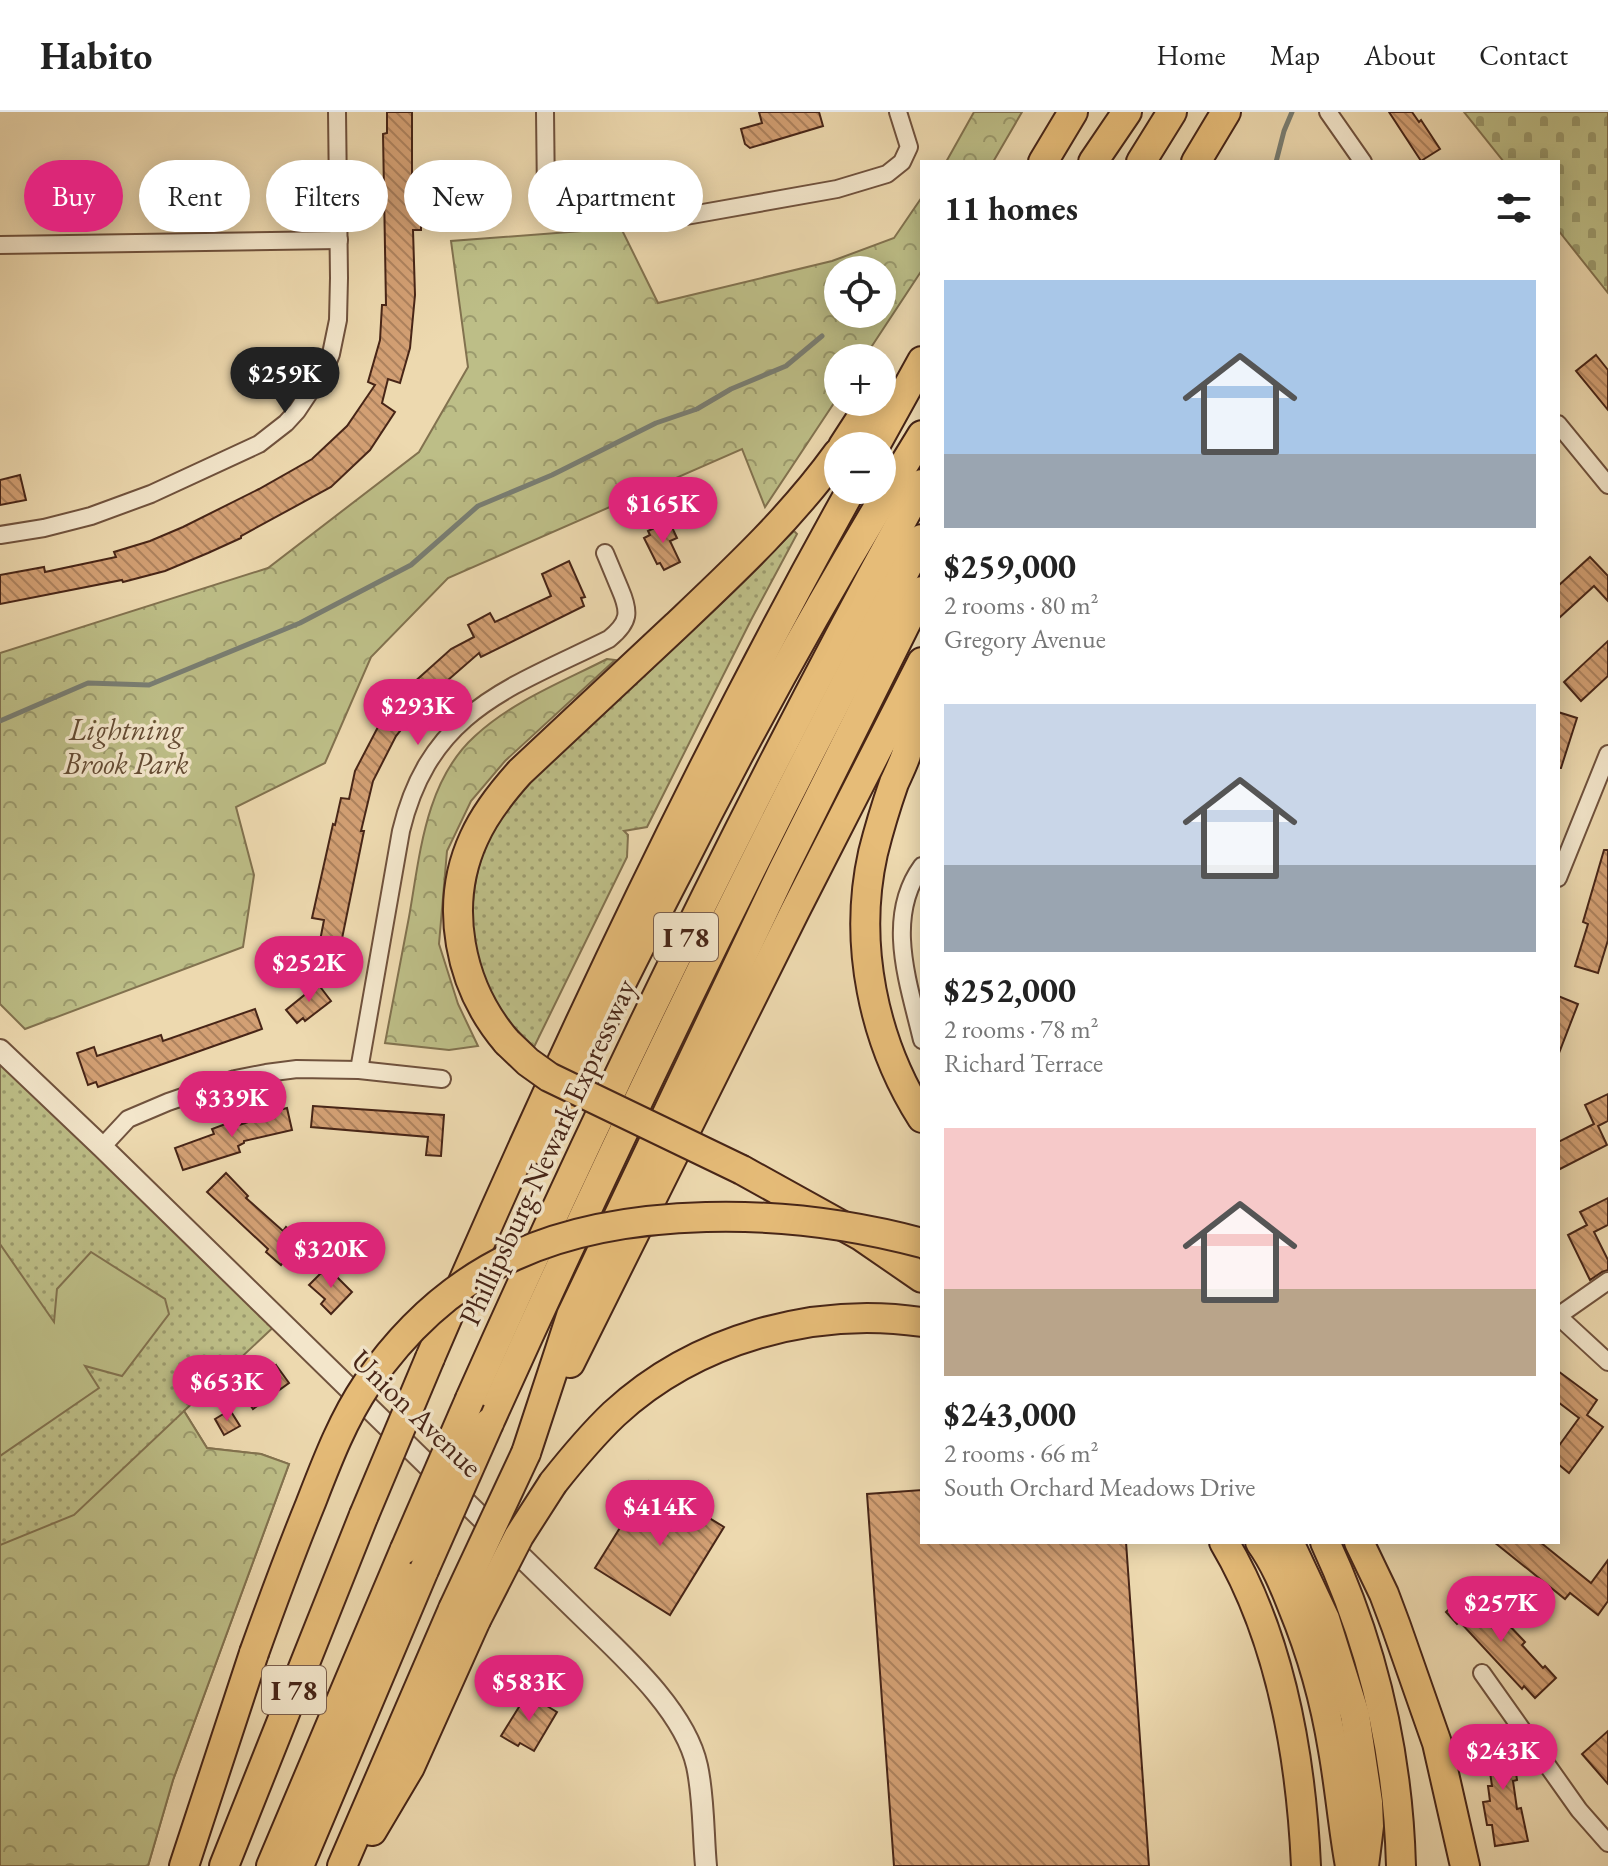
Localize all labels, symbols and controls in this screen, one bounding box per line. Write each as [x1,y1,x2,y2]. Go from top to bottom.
text: Habito [40,31,152,80]
text: Home [1156,37,1226,73]
text: Map [1270,37,1320,73]
text: About [1364,37,1435,73]
text: Contact [1479,37,1568,73]
chip: Buy [24,160,123,232]
chip: Rent [139,160,250,232]
chip: Filters [266,160,388,232]
chip: New [404,160,512,232]
chip: Apartment [528,160,703,232]
text: 11 homes [944,186,1078,230]
icon: filters [1492,186,1536,230]
map controls [824,256,896,504]
button: locate [824,256,896,328]
icon: home [1168,332,1312,476]
button: + [824,344,896,416]
pin: $259K [229,347,341,415]
text: $259K [248,356,322,390]
button: − [824,432,896,504]
pin: $165K [607,477,719,545]
text: $165K [626,486,700,520]
text: $259,000 [944,544,1076,588]
text: 2 rooms · 80 m² [944,588,1099,622]
text: Gregory Avenue [944,622,1106,656]
pin: $293K [362,679,474,747]
text: $293K [381,688,455,722]
park label: Lightning Brook Park [62,710,189,783]
icon: home [1168,756,1312,900]
road number: I 78 [654,913,718,961]
pin: $252K [253,936,365,1004]
text: $252K [272,945,346,979]
text: $252,000 [944,968,1076,1012]
street label: Phillipsburg-Newark Expressway [449,972,645,1332]
text: 2 rooms · 78 m² [944,1012,1099,1046]
text: Richard Terrace [944,1046,1103,1080]
pin: $339K [176,1071,288,1139]
text: $339K [195,1080,269,1114]
icon: home [1168,1180,1312,1324]
pin: $320K [275,1222,387,1290]
text: $320K [294,1231,368,1265]
street label: Union Avenue [343,1341,491,1485]
pin: $653K [171,1355,283,1423]
text: $653K [190,1364,264,1398]
text: $243,000 [944,1392,1076,1436]
text: 2 rooms · 66 m² [944,1436,1099,1470]
text: South Orchard Meadows Drive [944,1470,1255,1504]
pin: $414K [604,1480,716,1548]
text: $414K [623,1489,697,1523]
pin: $257K [1445,1576,1557,1644]
text: $257K [1464,1585,1538,1619]
pin: $583K [473,1655,585,1723]
text: $583K [492,1664,566,1698]
road number: I 78 [262,1666,326,1714]
pin: $243K [1447,1724,1559,1792]
text: $243K [1466,1733,1540,1767]

